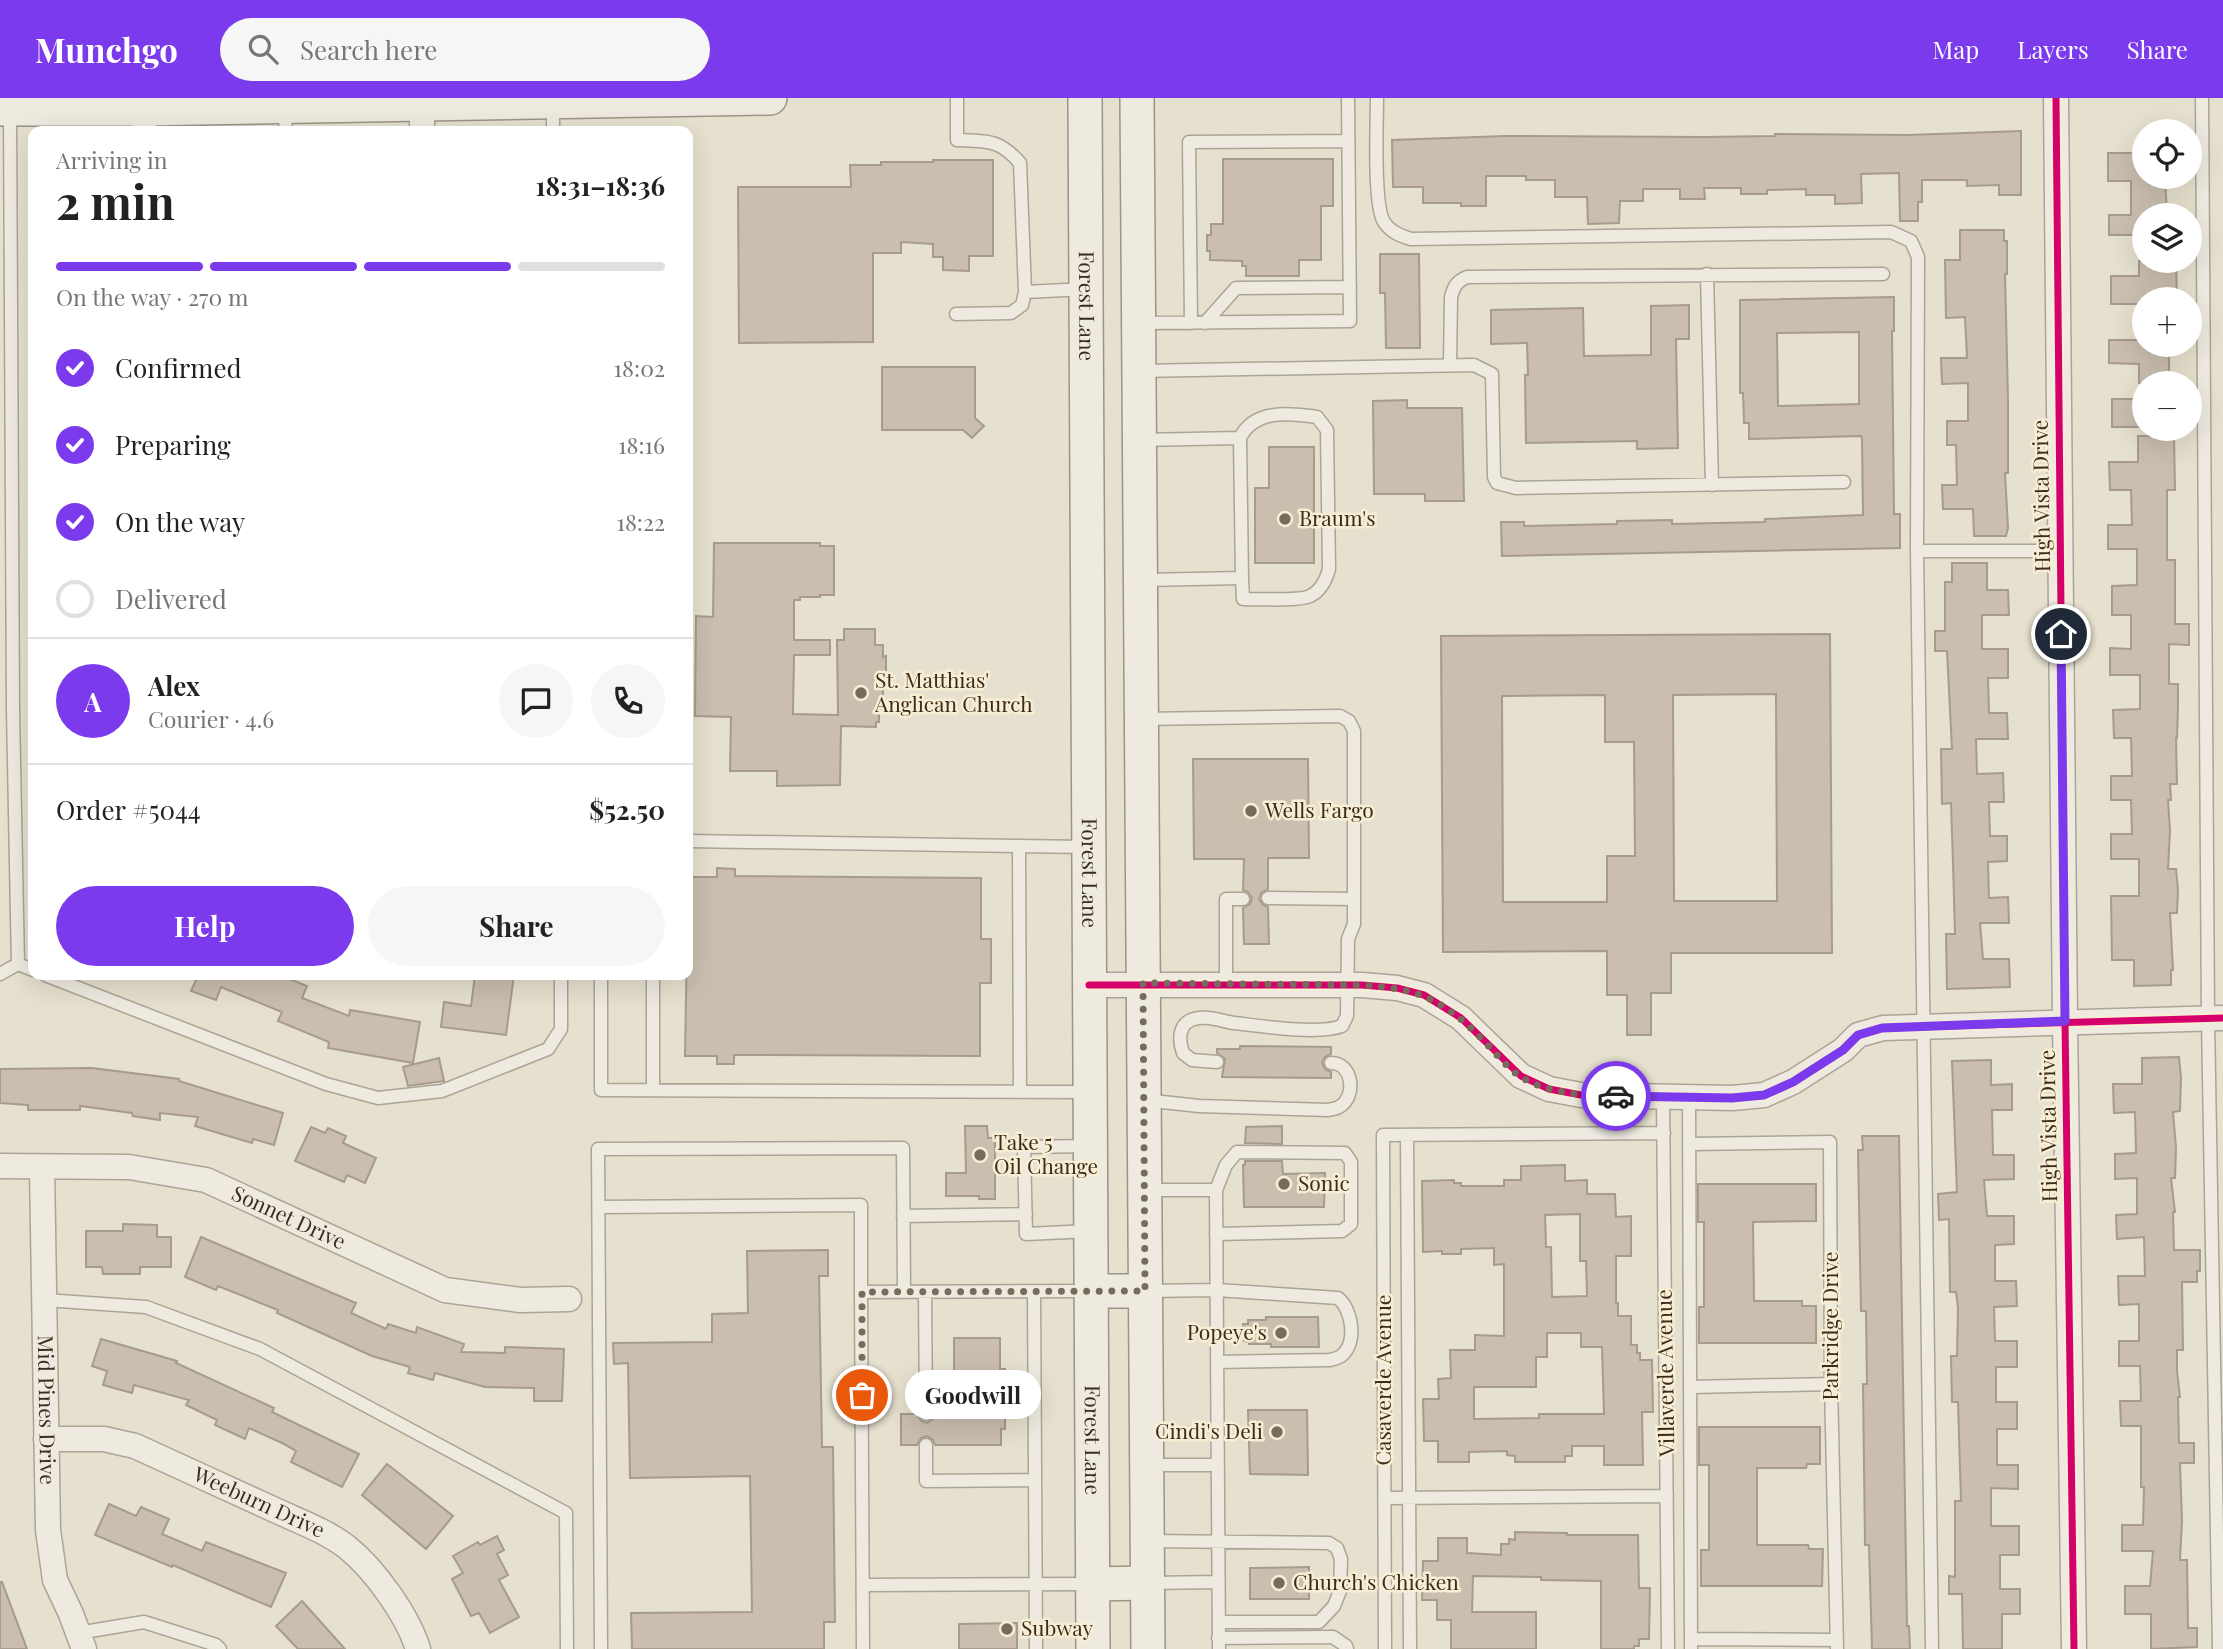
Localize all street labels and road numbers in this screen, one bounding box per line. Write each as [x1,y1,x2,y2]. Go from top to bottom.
street label: Forest Lane [1074,251,1102,361]
street label: High Vista Drive [2025,420,2055,572]
street label: Forest Lane [1077,818,1105,928]
street label: High Vista Drive [2032,1050,2062,1202]
street label: Sonnet Drive [228,1178,351,1254]
street label: Parkridge Drive [1815,1252,1843,1400]
street label: Villaverde Avenue [1649,1289,1679,1458]
street label: Casaverde Avenue [1368,1295,1396,1465]
street label: Mid Pines Drive [33,1335,63,1485]
street label: Forest Lane [1080,1385,1108,1495]
street label: Weeburn Drive [189,1458,330,1543]

